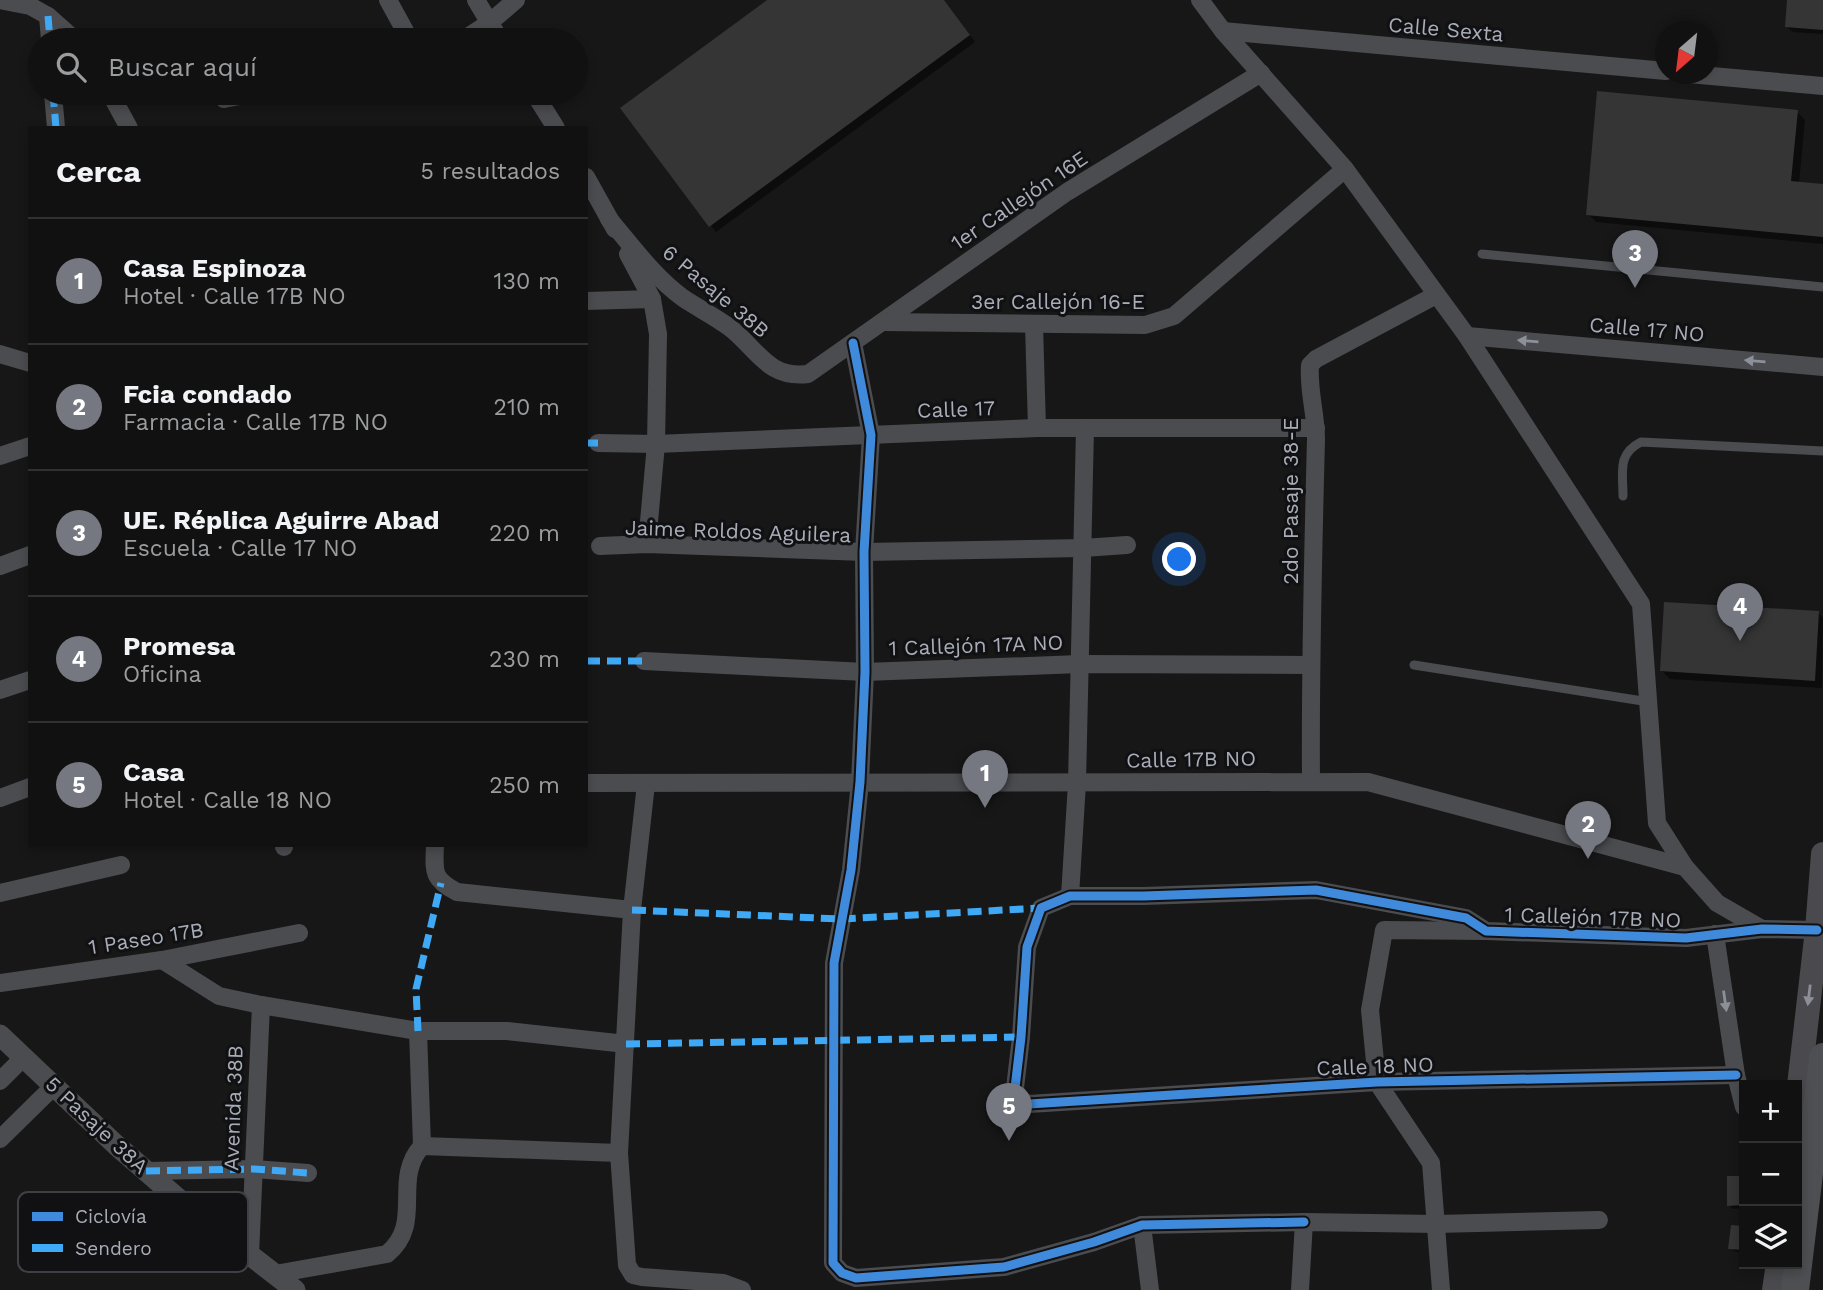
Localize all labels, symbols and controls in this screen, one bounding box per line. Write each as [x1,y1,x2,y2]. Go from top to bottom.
street label: Calle Sexta [1387,12,1505,46]
north arrow [1655,21,1718,84]
search box [28,28,588,105]
icon: search [52,48,90,86]
text: Buscar aquí [108,52,257,82]
street label: 1er Callejón 16E [946,145,1092,255]
text: Cerca [56,154,141,189]
text: 5 resultados [421,158,560,185]
pin: 3 [1612,230,1658,288]
street label: 6 Pasaje 38B [658,239,774,343]
text: Casa Espinoza [123,253,306,283]
text: 1 [74,268,84,295]
text: 130 m [494,268,560,295]
text: Hotel · Calle 17B NO [123,283,346,310]
street label: 3er Callejón 16-E [971,289,1145,314]
street label: Calle 17 NO [1588,312,1706,346]
one-way arrow [1517,335,1539,346]
one-way arrow [1744,355,1766,366]
text: Fcia condado [123,379,292,409]
text: 2 [72,394,86,421]
text: 210 m [494,394,560,421]
street label: Calle 17 [917,395,996,423]
text: Farmacia · Calle 17B NO [123,409,388,436]
street label: 2do Pasaje 38-E [1278,418,1303,584]
text: UE. Réplica Aguirre Abad [123,505,440,535]
street label: Jaime Roldos Aguilera [624,515,852,547]
text: 3 [72,520,86,547]
text: 220 m [489,520,560,547]
text: Escuela · Calle 17 NO [123,535,357,562]
your location [1162,542,1196,576]
pin: 4 [1717,583,1763,641]
street label: 1 Callejón 17A NO [888,629,1064,661]
text: Promesa [123,631,235,661]
text: 4 [72,646,86,673]
text: 230 m [489,646,560,673]
text: Oficina [123,661,202,688]
street label: Calle 17B NO [1126,745,1256,773]
pin: 1 [962,750,1008,808]
text: Casa [123,757,185,787]
text: 5 [72,772,86,799]
text: 250 m [489,772,560,799]
text: Hotel · Calle 18 NO [123,787,332,814]
pin: 2 [1565,801,1611,859]
street label: 1 Callejón 17B NO [1504,901,1682,933]
street label: 1 Paseo 17B [87,917,205,959]
one-way arrow [1804,984,1815,1006]
one-way arrow [1720,990,1731,1012]
street label: Avenida 38B [218,1045,248,1171]
street label: Calle 18 NO [1316,1051,1434,1081]
street label: 5 Pasaje 38A [41,1071,154,1179]
map controls [1739,1080,1802,1269]
button: + [1739,1080,1802,1143]
pin: 5 [986,1083,1032,1141]
button: − [1739,1143,1802,1206]
legend [18,1192,248,1272]
text: Ciclovía [75,1205,147,1228]
button: layers [1739,1206,1802,1269]
text: Sendero [75,1237,152,1260]

